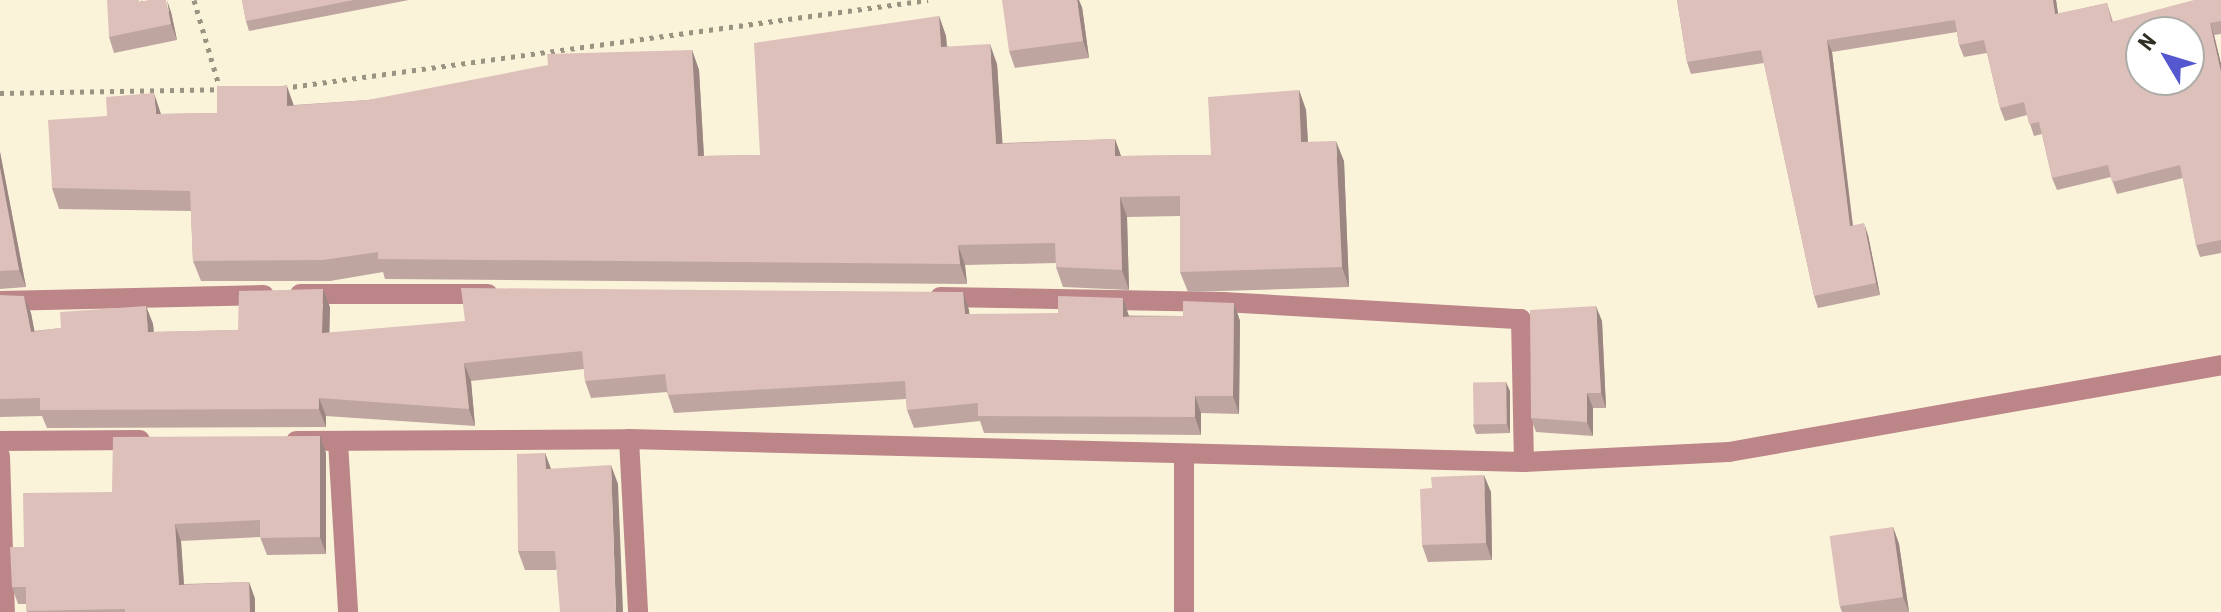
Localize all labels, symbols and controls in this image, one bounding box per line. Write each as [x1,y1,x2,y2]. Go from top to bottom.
north arrow [2125,16,2205,96]
text: N [2133,29,2161,55]

